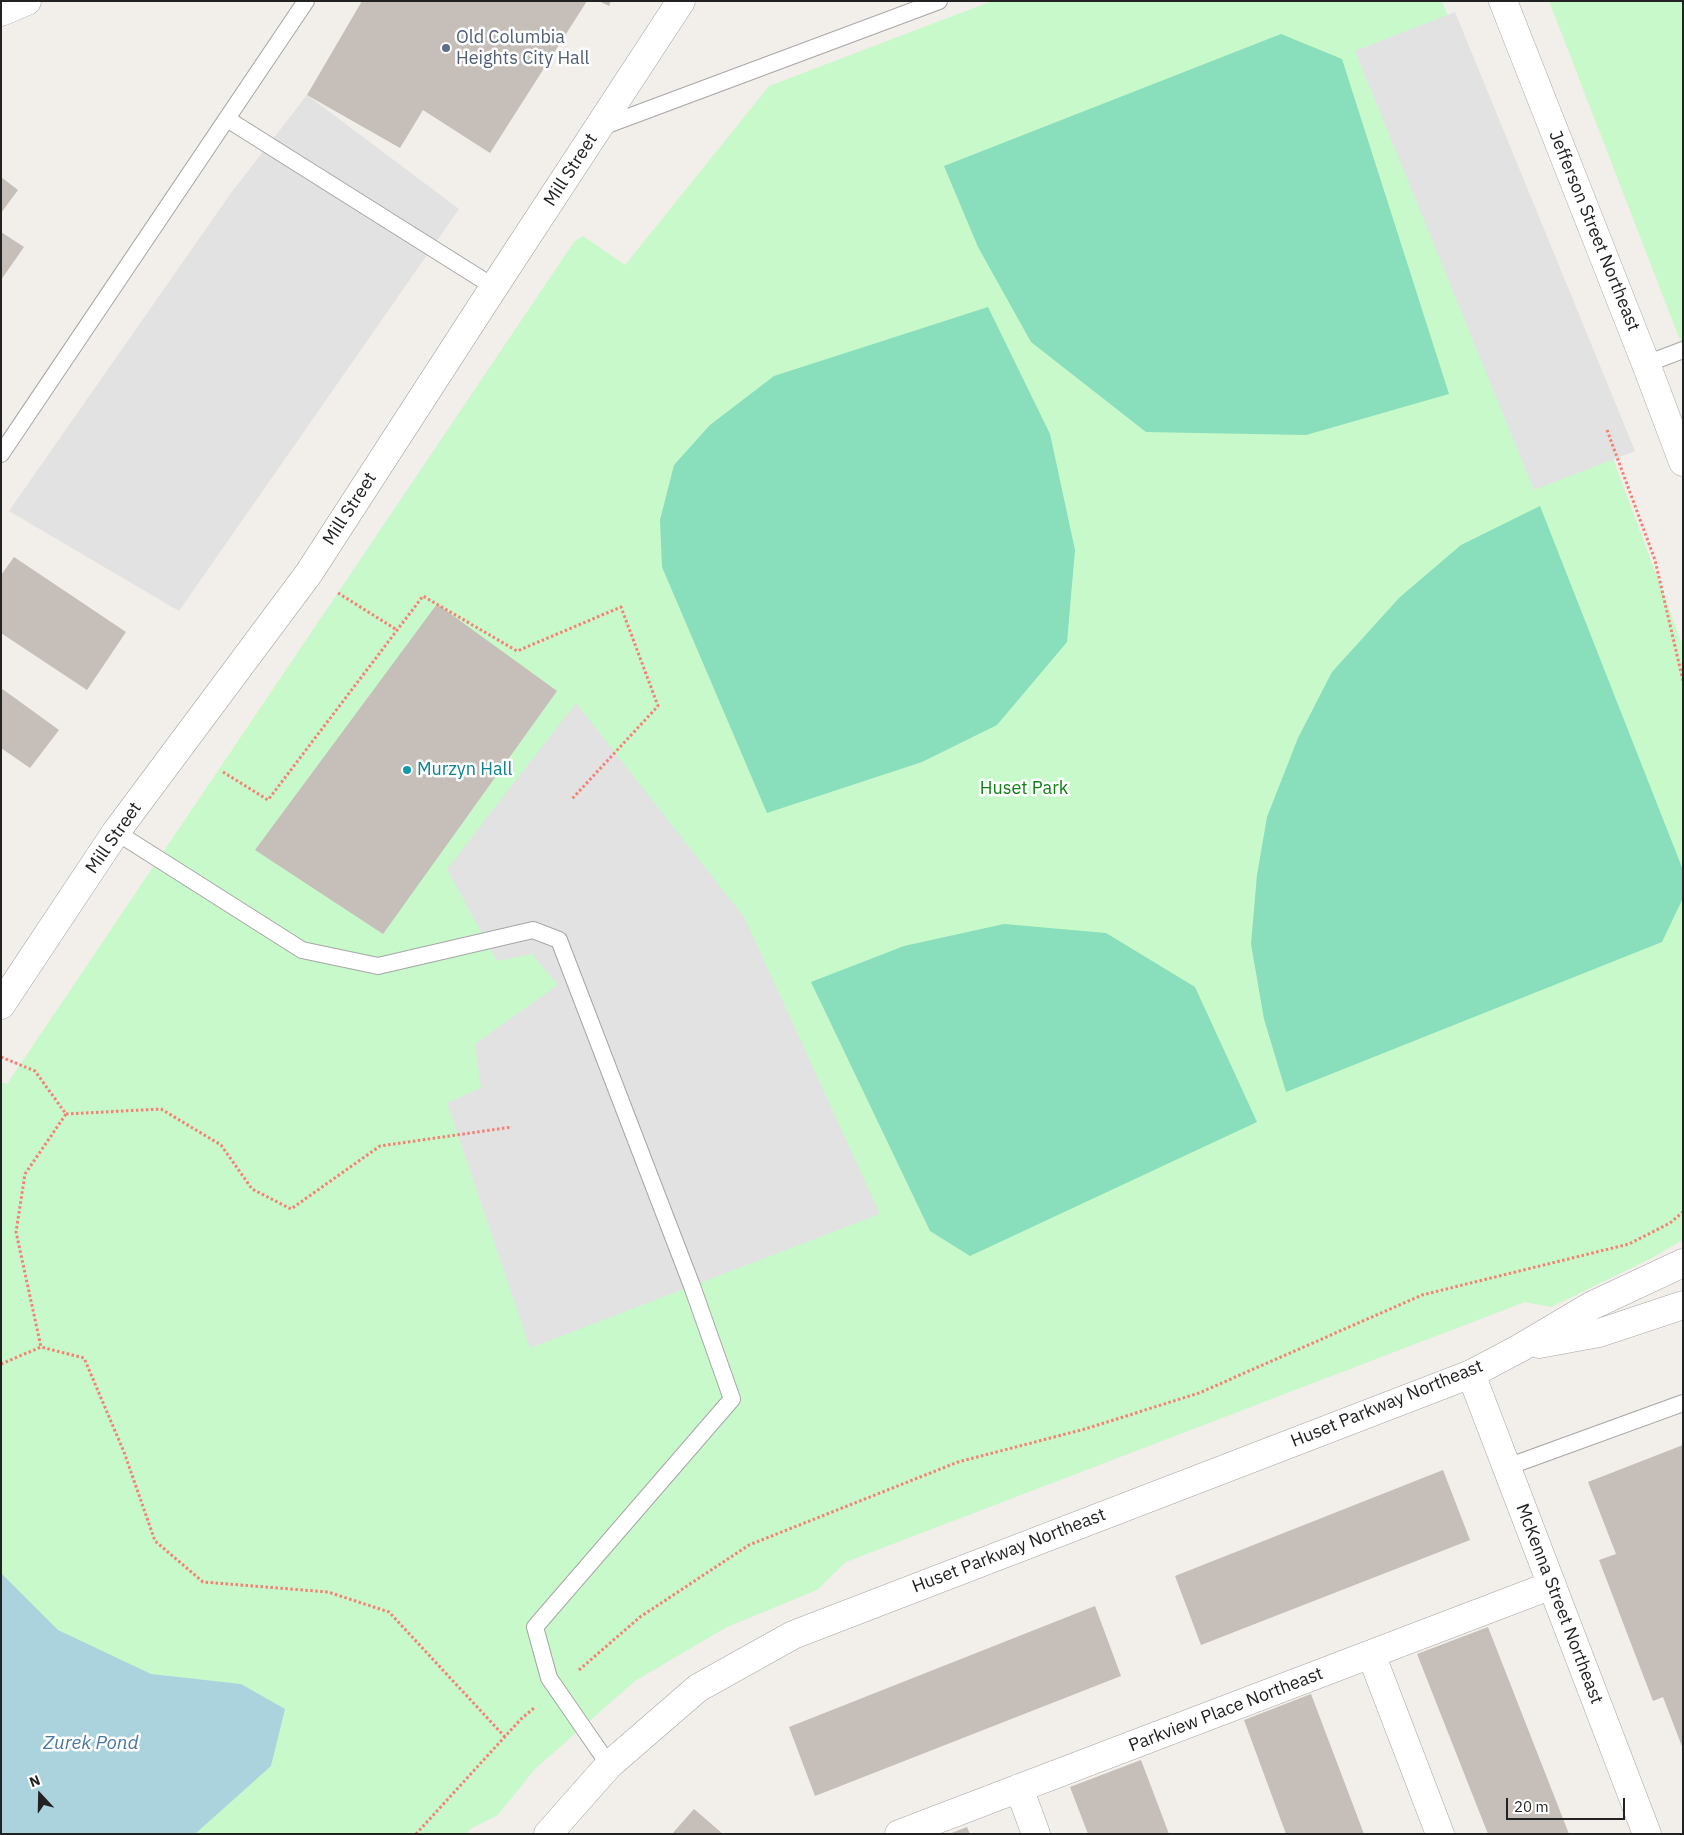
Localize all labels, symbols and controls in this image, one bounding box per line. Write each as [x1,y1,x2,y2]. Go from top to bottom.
place label: Old Columbia Heights City Hall [456,27,589,70]
marker: Old Columbia Heights City Hall [440,42,452,54]
street label: Jefferson Street Northeast [1544,127,1644,335]
street label: Mill Street [539,130,603,210]
street label: Mill Street [318,469,382,549]
place label: Murzyn Hall [417,759,512,781]
marker: Murzyn Hall [401,764,413,776]
park label: Huset Park [980,778,1068,800]
street label: Mill Street [82,798,146,878]
street label: Huset Parkway Northeast [1288,1355,1486,1453]
street label: McKenna Street Northeast [1511,1501,1607,1707]
street label: Huset Parkway Northeast [909,1504,1109,1598]
street label: Parkview Place Northeast [1126,1663,1326,1757]
water label: Zurek Pond [43,1733,139,1755]
north arrow [15,1770,65,1820]
text: N [27,1771,43,1791]
scale bar [1509,1788,1628,1820]
text: 20 m [1514,1797,1549,1816]

